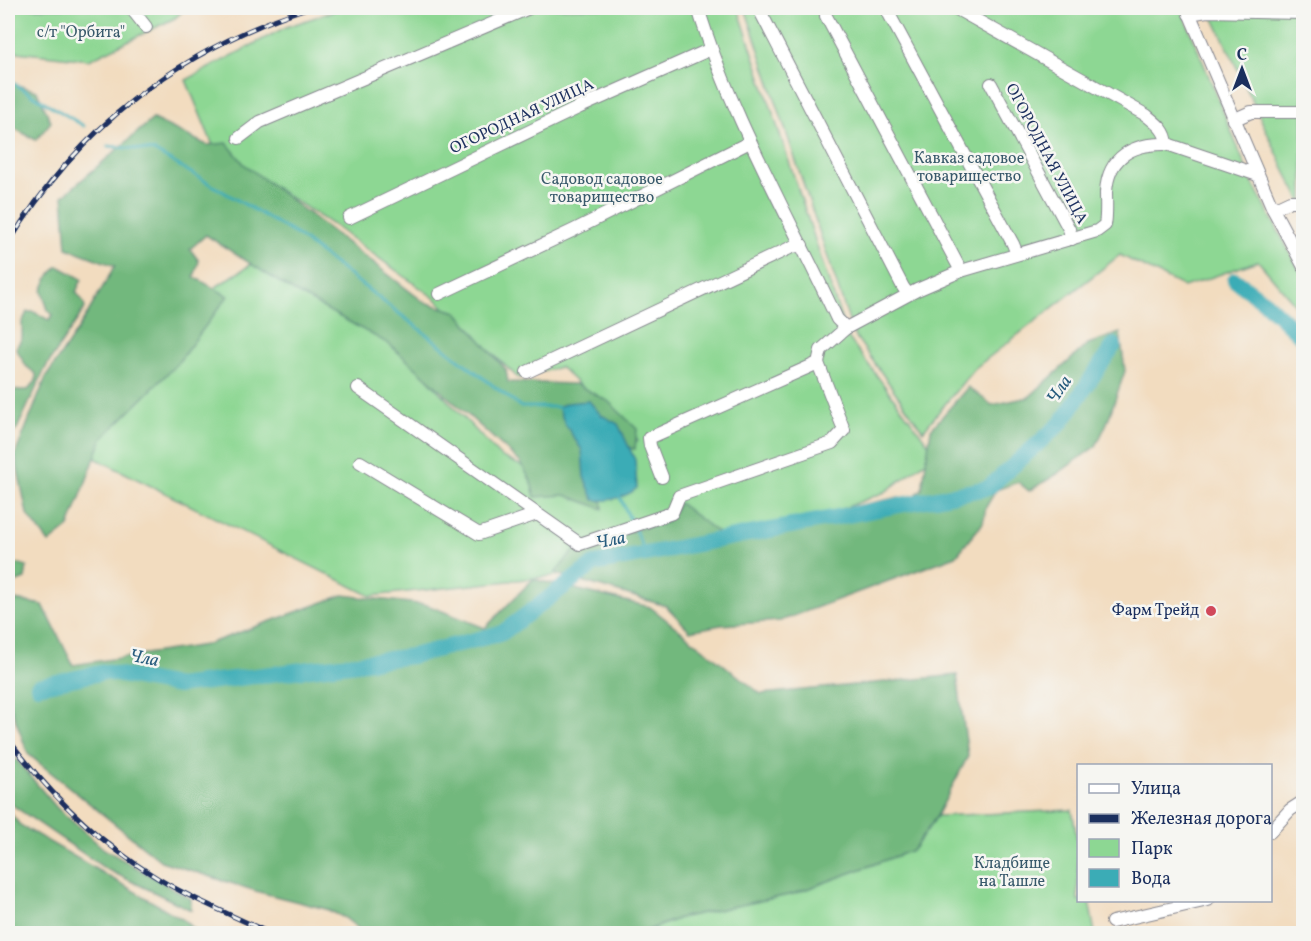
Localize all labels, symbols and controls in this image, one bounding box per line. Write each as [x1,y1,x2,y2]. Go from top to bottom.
park label: с/т "Орбита" [37,22,125,44]
north arrow [1212,39,1272,99]
text: С [1237,45,1247,67]
street label: ОГОРОДНАЯ УЛИЦА [446,74,598,160]
street label: ОГОРОДНАЯ УЛИЦА [1000,80,1092,228]
park label: Кавказ садовое товарищество [914,148,1024,188]
park label: Садовод садовое товарищество [541,169,663,209]
water label: Чла [1041,371,1079,409]
water label: Чла [594,526,628,556]
place label: Фарм Трейд [1112,600,1199,622]
marker: Фарм Трейд [1204,604,1218,618]
water label: Чла [127,644,161,674]
legend [1077,764,1272,902]
text: Улица [1131,777,1181,802]
text: Железная дорога [1131,807,1272,832]
text: Парк [1131,837,1173,862]
park label: Кладбище на Ташле [974,853,1050,893]
text: Вода [1131,867,1171,892]

